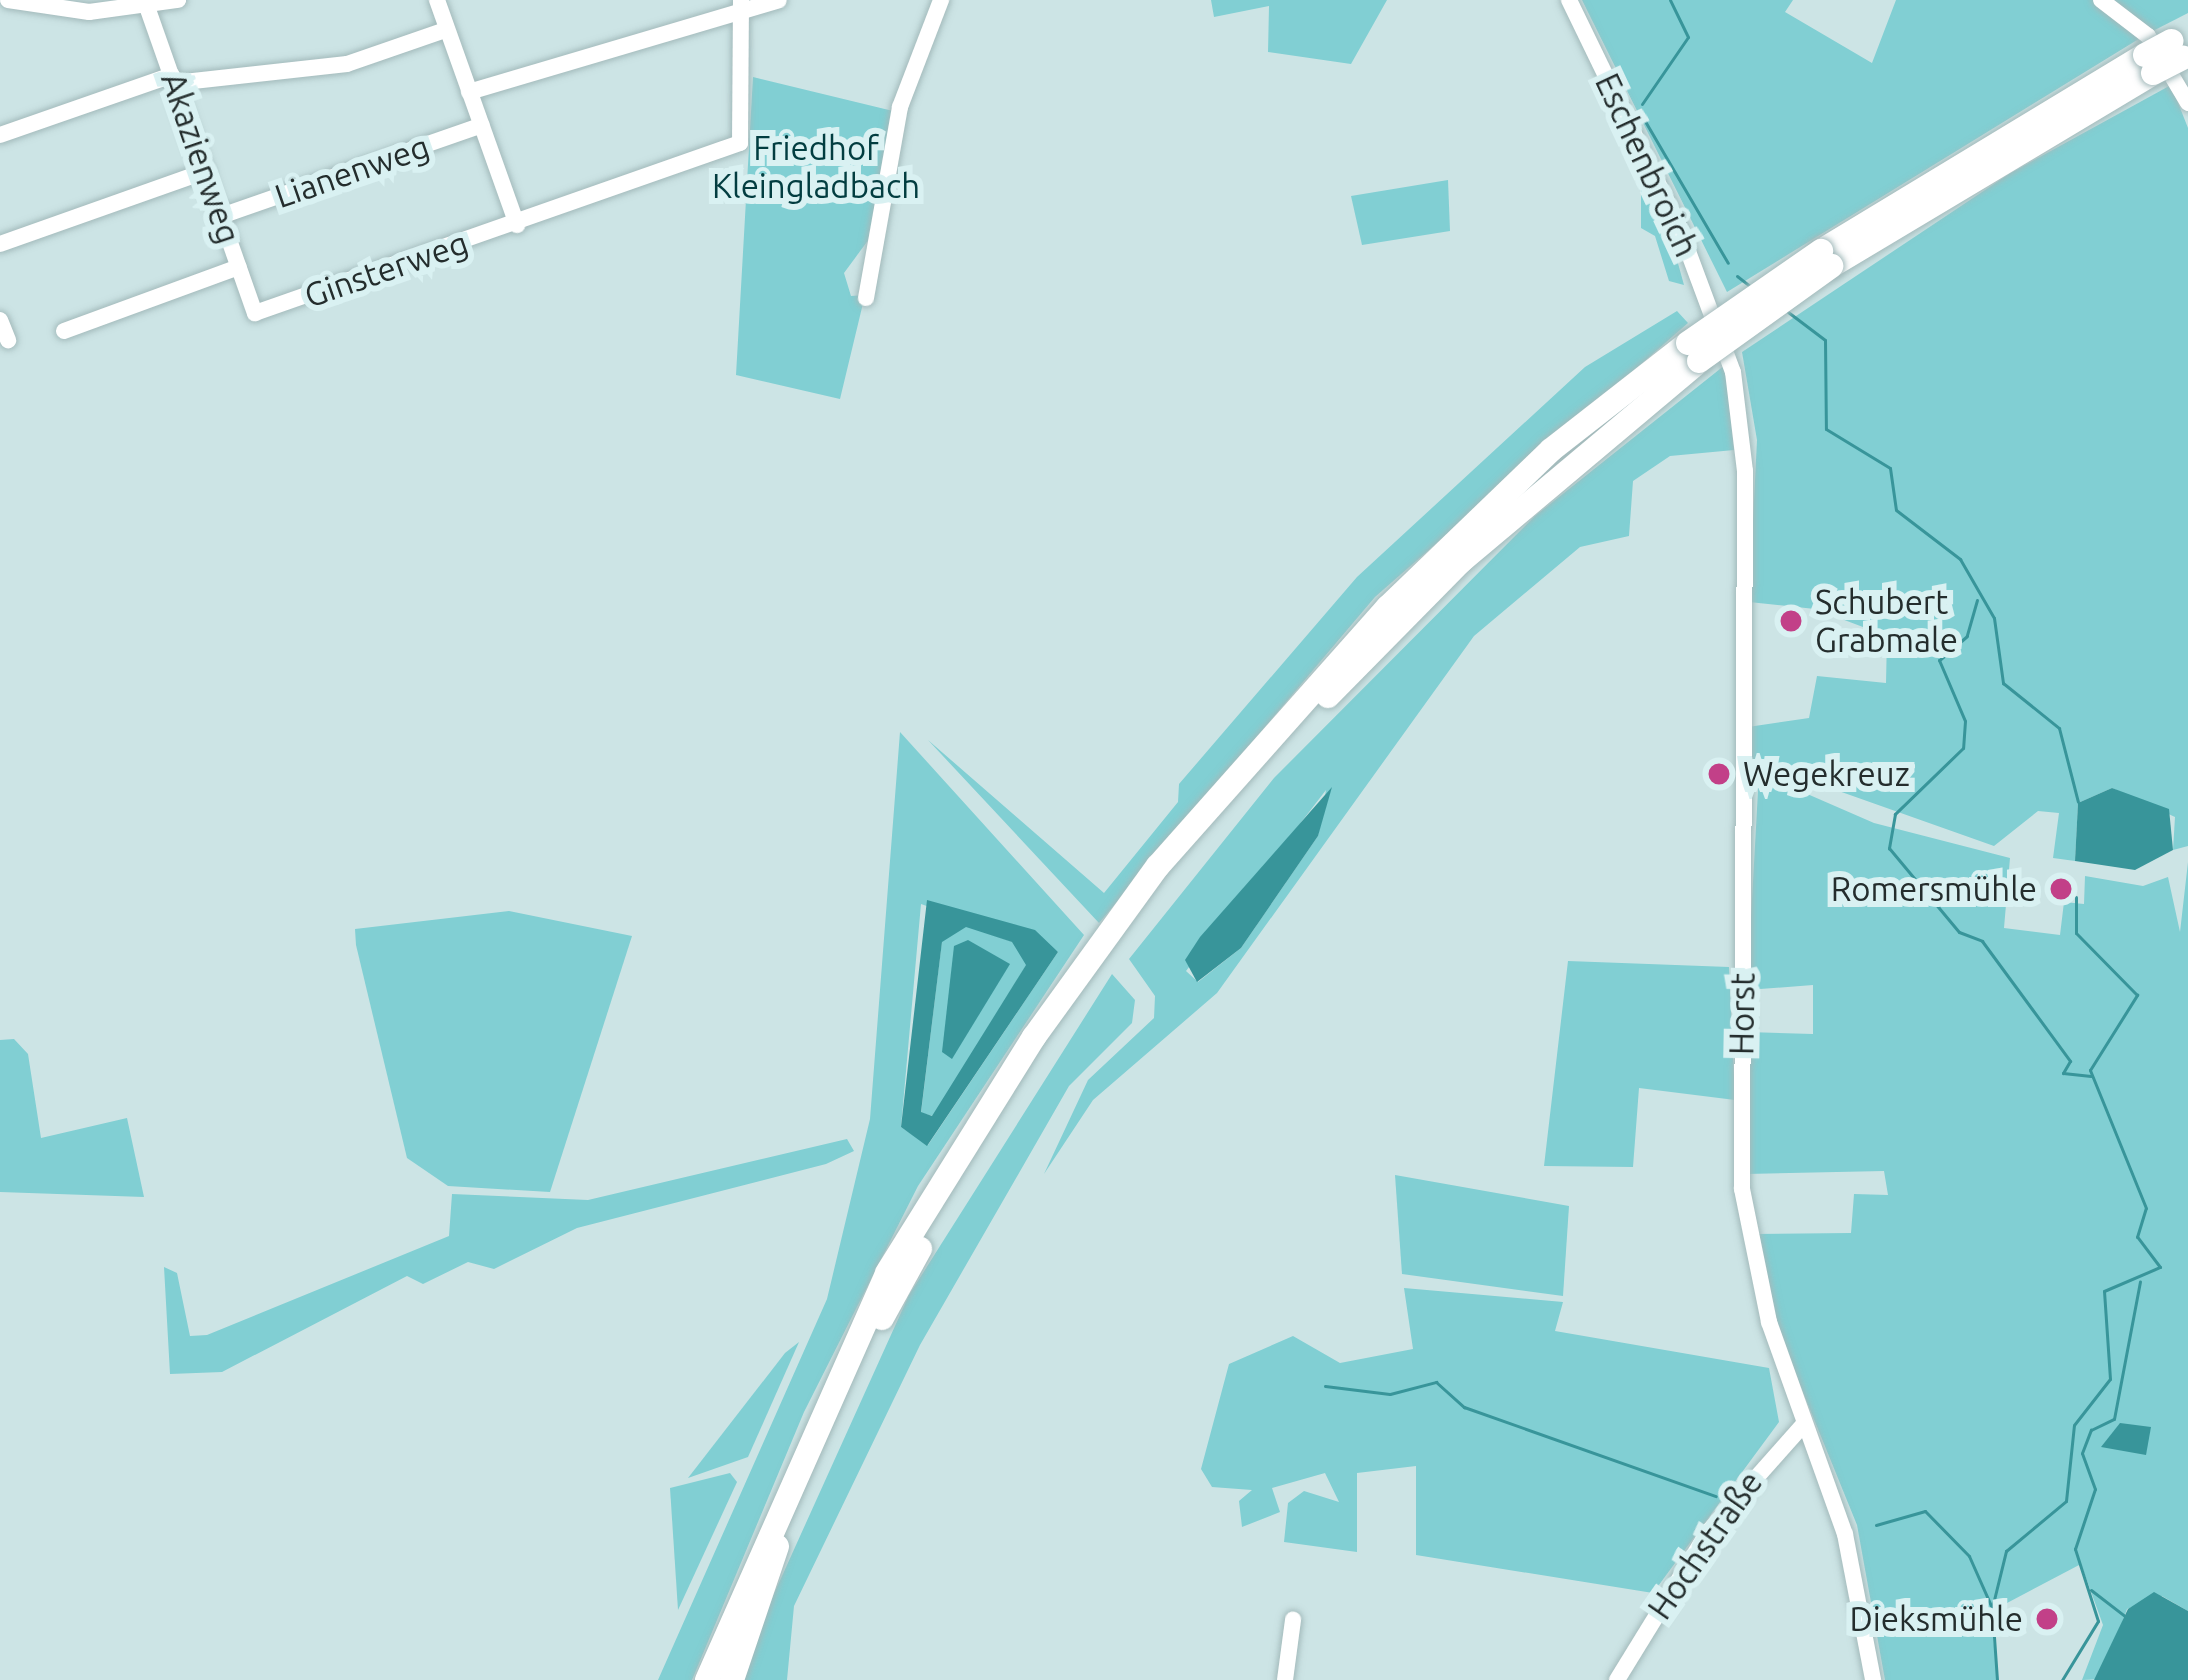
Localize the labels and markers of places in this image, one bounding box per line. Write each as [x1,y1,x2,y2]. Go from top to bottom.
place label: Schubert Grabmale [1815,582,1958,660]
marker: Schubert Grabmale [1778,608,1804,634]
place label: Wegekreuz [1743,754,1910,794]
marker: Wegekreuz [1706,761,1732,787]
place label: Romersmühle [1831,869,2037,909]
marker: Romersmühle [2048,876,2074,902]
place label: Dieksmühle [1849,1599,2023,1639]
marker: Dieksmühle [2034,1606,2060,1632]

